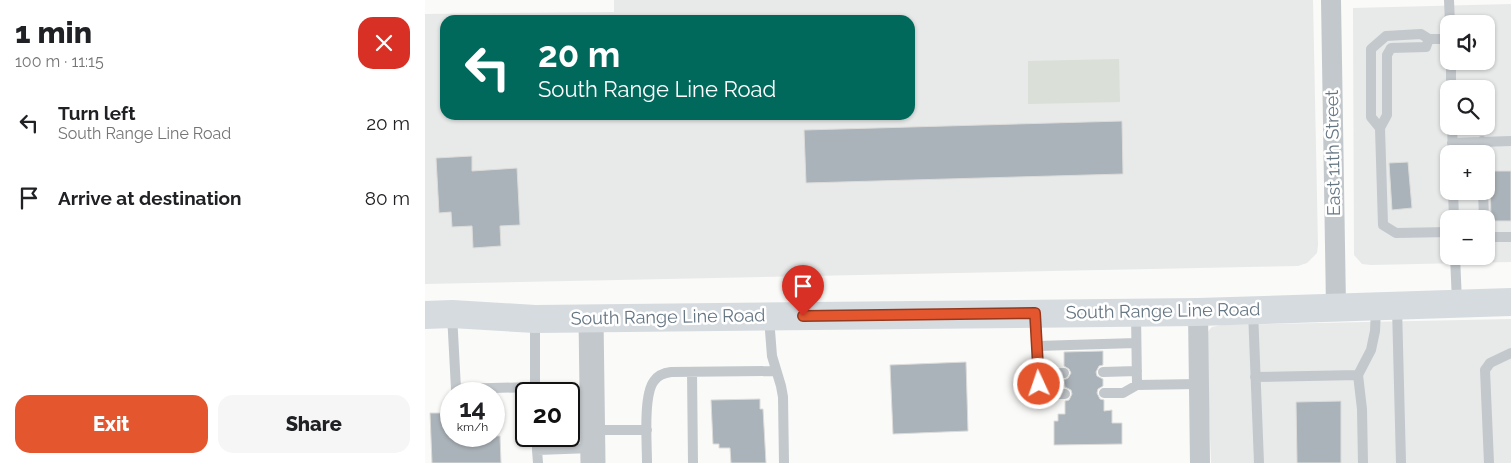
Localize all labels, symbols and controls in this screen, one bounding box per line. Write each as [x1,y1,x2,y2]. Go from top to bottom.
text: 1 min [15,15,92,50]
map controls [1440,15,1495,265]
button: sound [1440,15,1495,70]
button: close [358,17,410,69]
text: 20 m [538,34,620,75]
icon: left [455,35,520,100]
text: 100 m · 11:15 [15,52,104,71]
text: South Range Line Road [538,76,776,102]
button: search [1440,80,1495,135]
street label: East 11th Street [1321,90,1344,216]
text: Turn left [58,102,135,124]
icon: left [15,109,43,137]
text: 20 m [366,112,410,134]
text: South Range Line Road [58,124,231,143]
button: + [1440,145,1495,200]
icon: arrive [15,184,43,212]
text: Arrive at destination [58,187,242,209]
text: 80 m [365,187,410,209]
button: − [1440,210,1495,265]
pin [782,265,824,316]
icon: arrive [789,272,817,300]
street label: South Range Line Road [1065,298,1261,323]
street label: South Range Line Road [570,304,766,329]
position arrow [1012,357,1064,409]
speed limit sign: 20 [515,382,580,447]
text: 14 [459,393,486,423]
button: Exit [15,395,208,453]
button: Share [218,395,410,453]
text: km/h [457,420,488,434]

